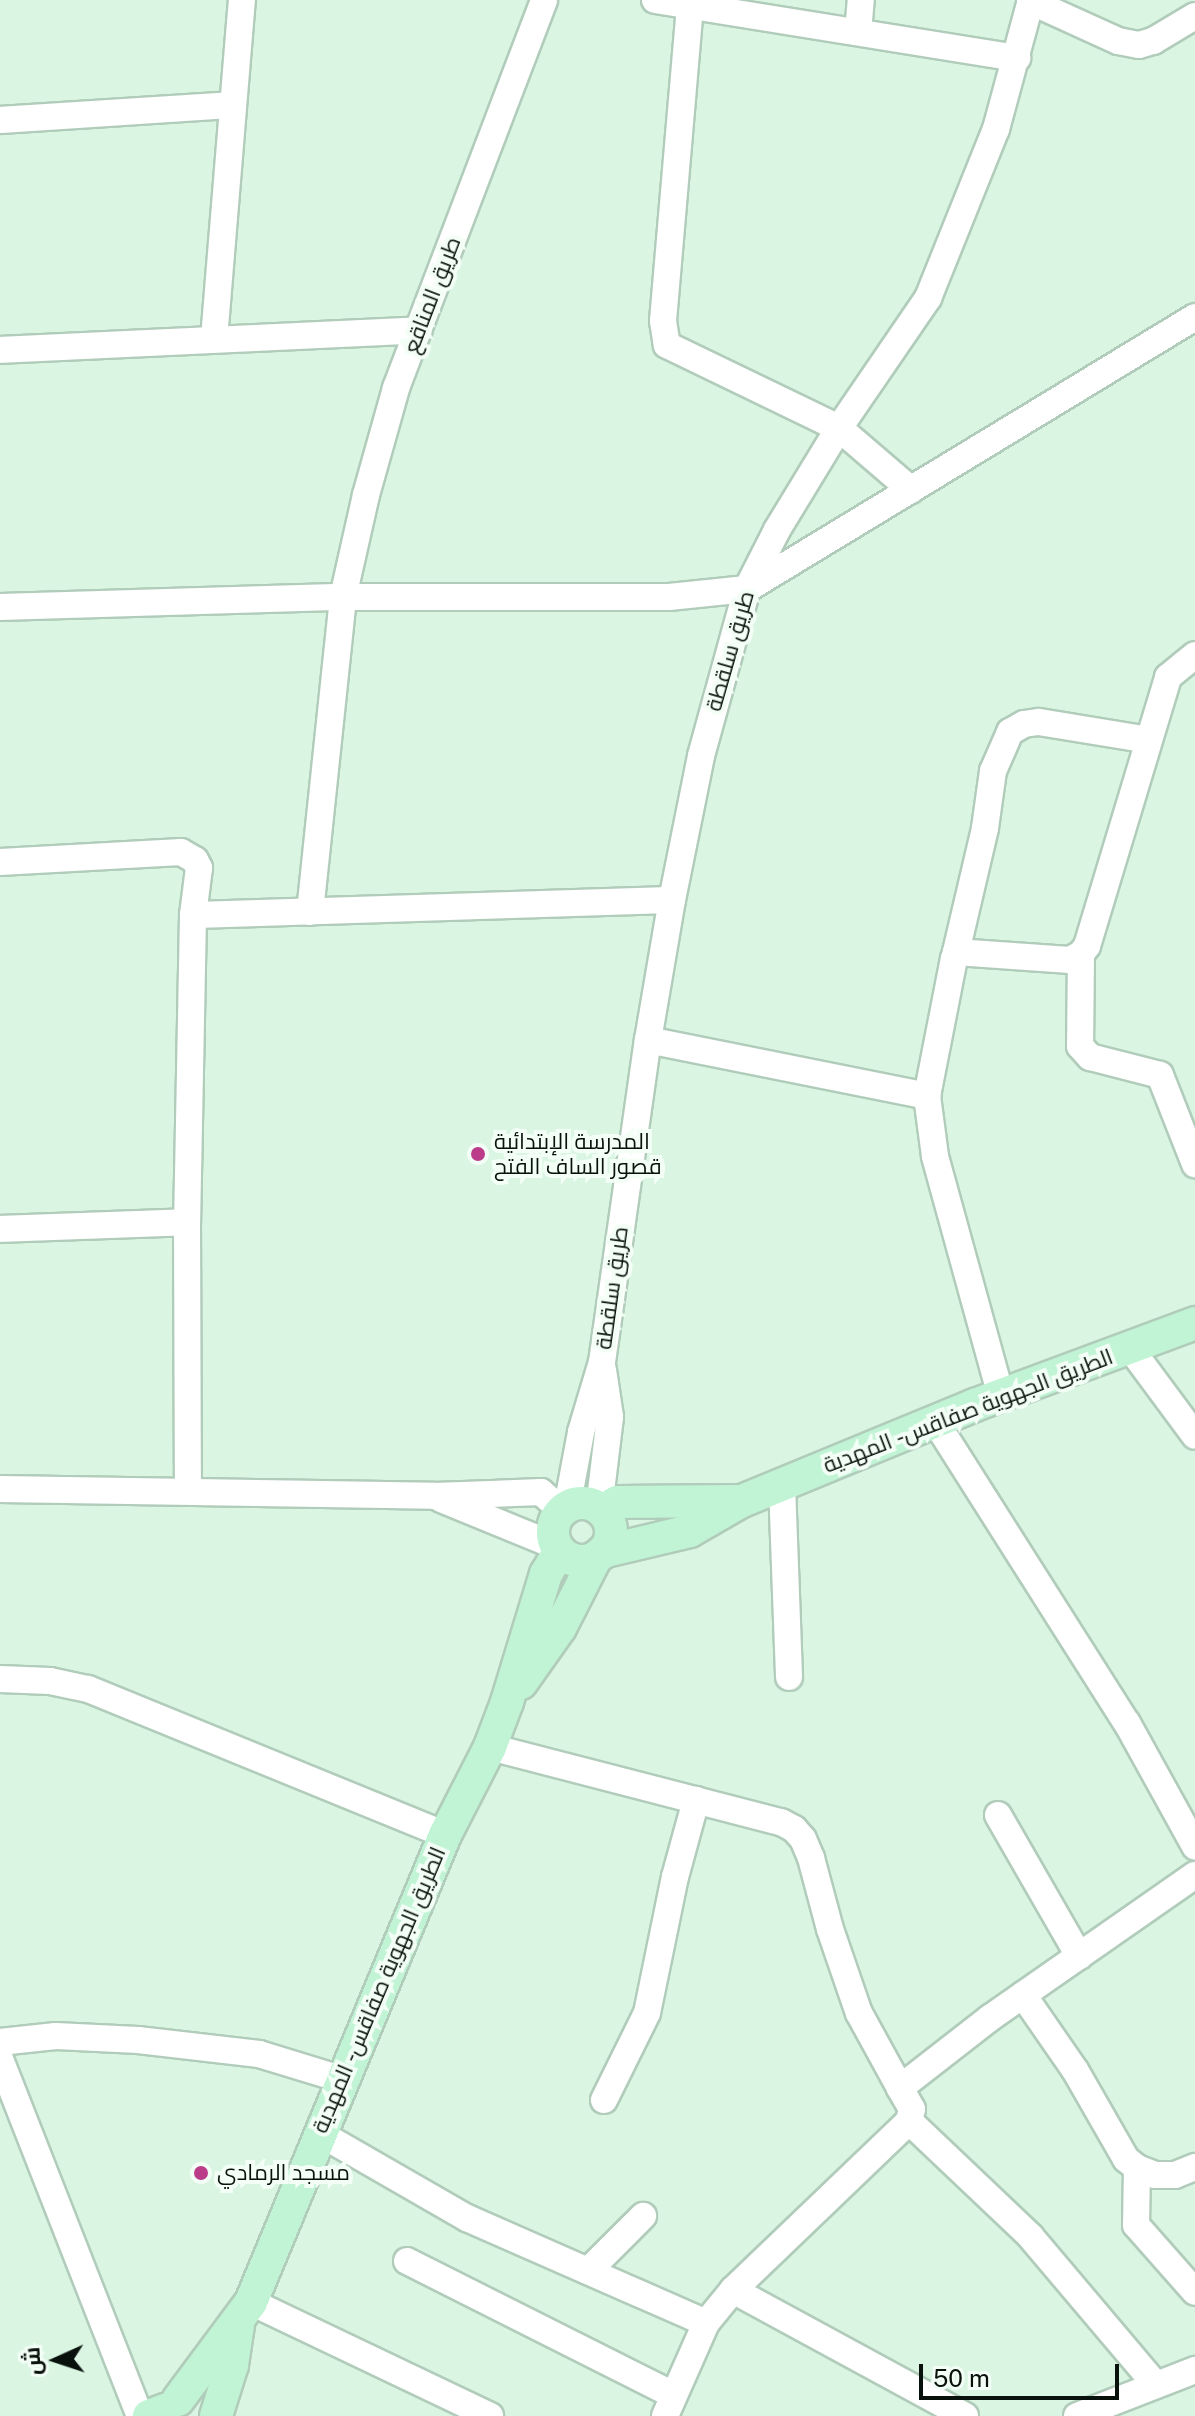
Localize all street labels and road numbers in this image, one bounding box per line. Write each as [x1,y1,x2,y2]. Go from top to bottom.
street label: طريق المناقع [398,233,466,357]
street label: طريق سلقطة [700,588,760,714]
street label: طريق سلقطة [590,1225,634,1351]
street label: الطريق الجهوية صفاقس - المهدية [817,1342,1119,1480]
street label: الطريق الجهوية صفاقس - المهدية [305,1840,453,2140]

